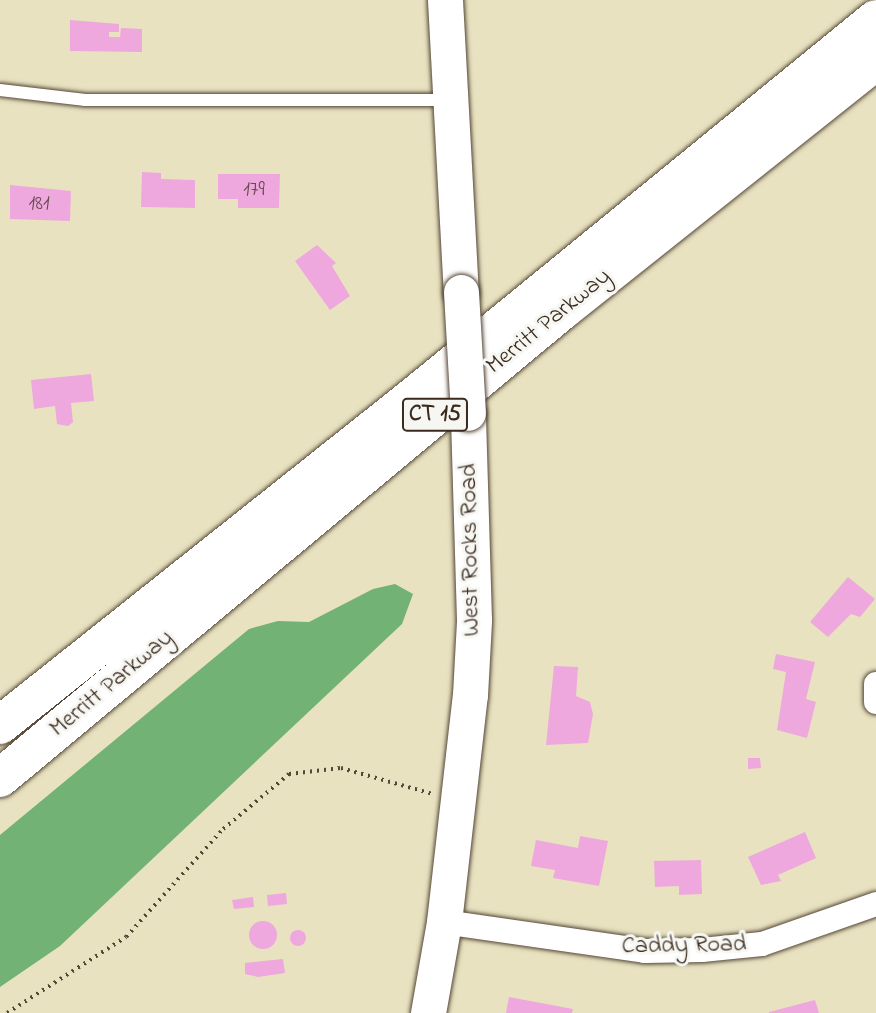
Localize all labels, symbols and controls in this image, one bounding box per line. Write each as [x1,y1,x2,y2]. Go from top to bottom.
house number: 179 [243,177,265,203]
house number: 181 [28,191,50,217]
street label: Merritt Parkway [481,263,617,381]
road number: CT 15 [402,396,468,434]
street label: West Rocks Road [455,463,487,637]
street label: Merritt Parkway [45,624,179,744]
street label: Caddy Road [621,931,747,961]

